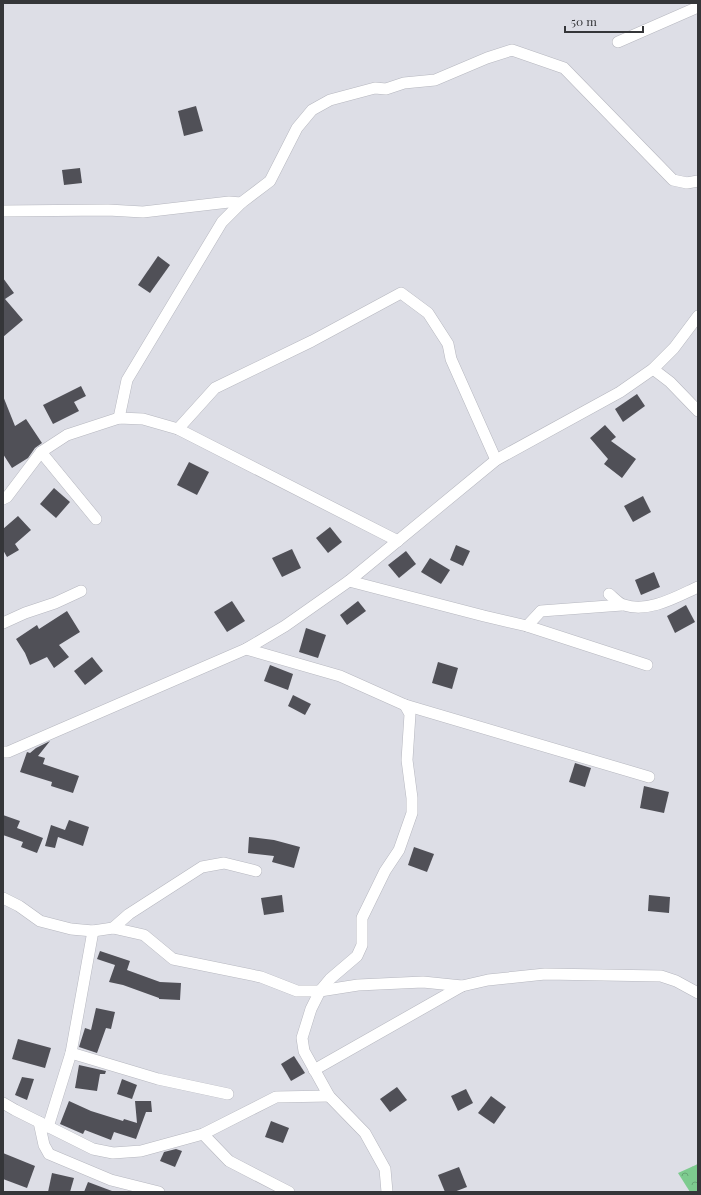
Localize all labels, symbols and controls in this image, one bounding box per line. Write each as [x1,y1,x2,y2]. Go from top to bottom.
scale bar [565,8,643,34]
text: 50 m [571,13,597,29]

